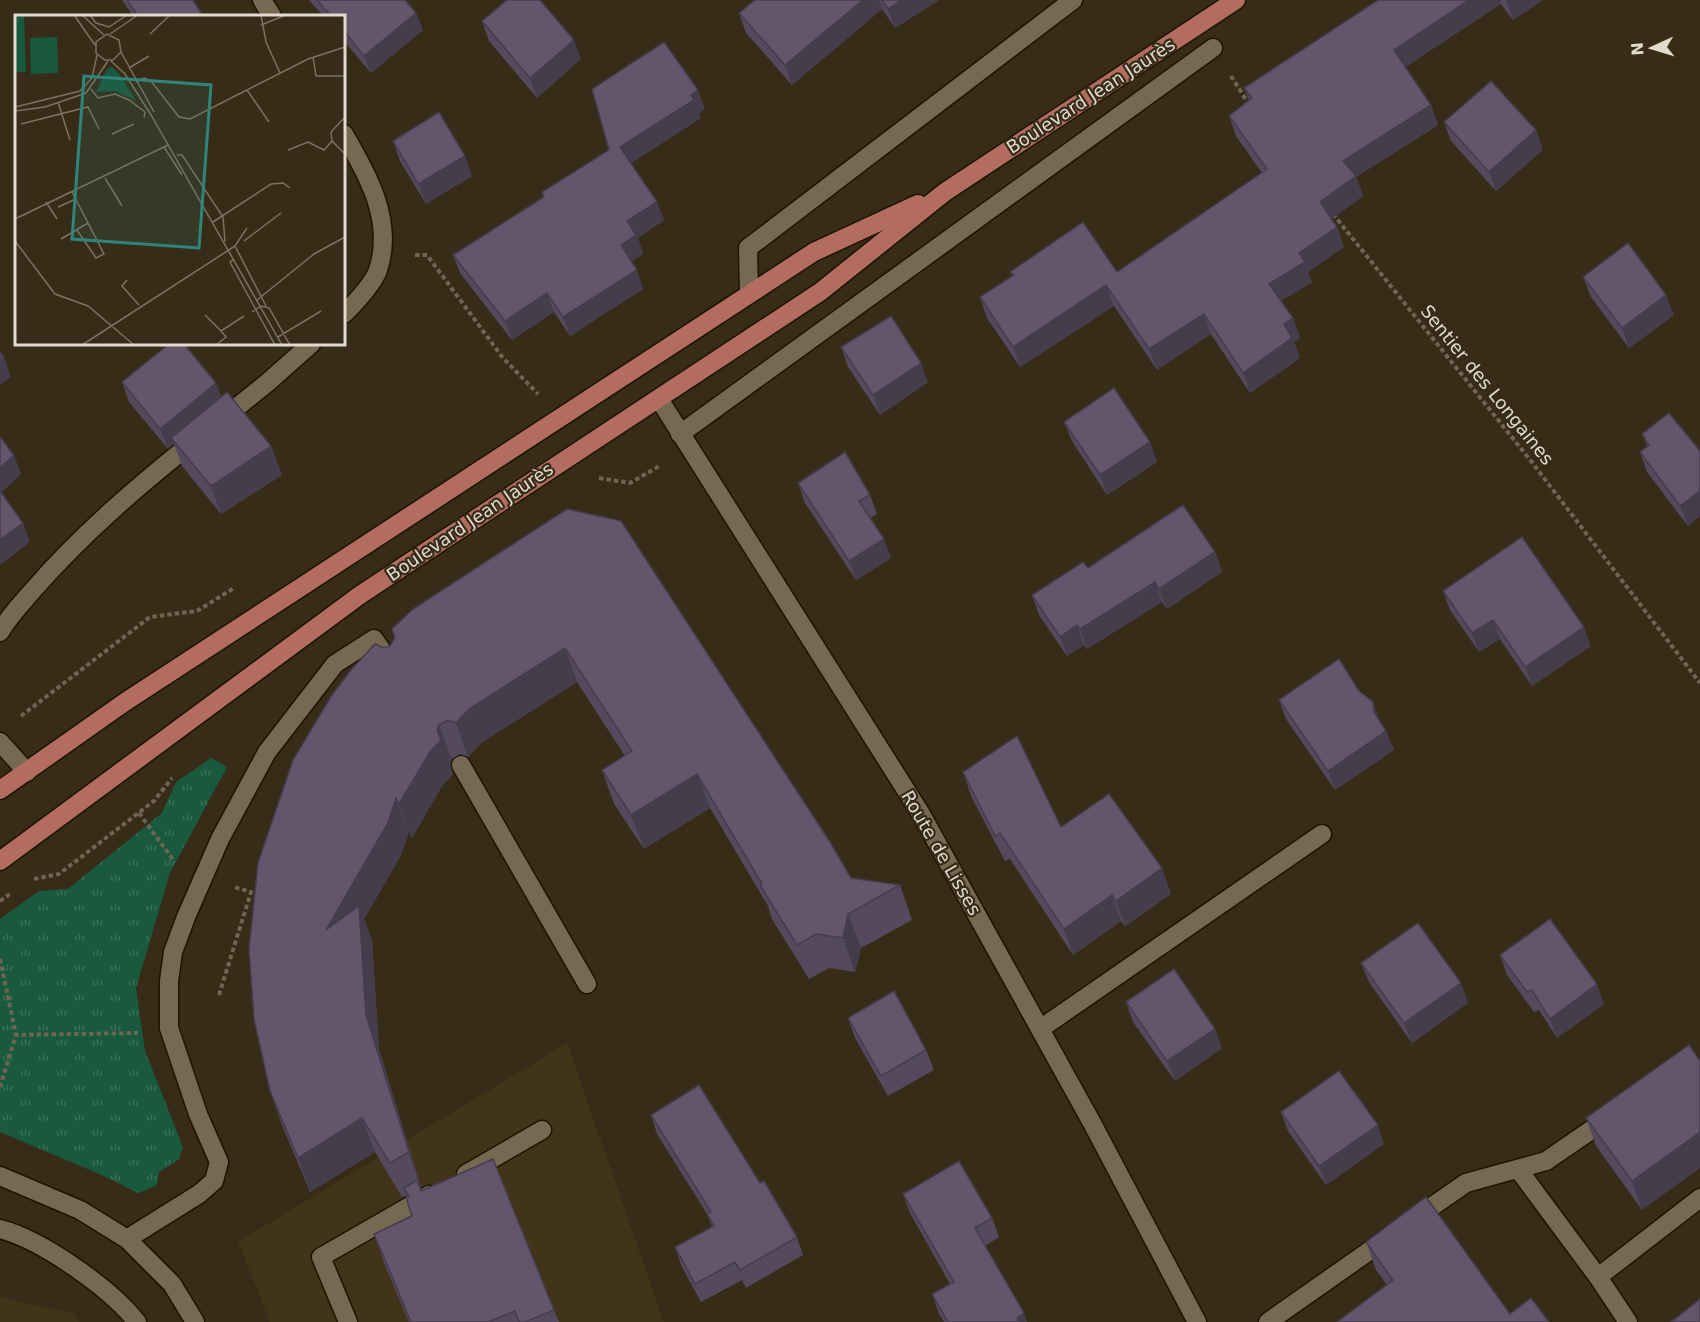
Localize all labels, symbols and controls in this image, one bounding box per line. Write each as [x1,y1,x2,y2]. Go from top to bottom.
inset map [15,15,345,345]
north arrow [1622,18,1682,78]
street label: Boulevard Jean Jaurès [1003,33,1179,158]
text: N [1628,42,1647,56]
street label: Sentier des Longaines [1417,301,1558,469]
street label: Boulevard Jean Jaurès [382,458,557,585]
street label: Route de Lisses [897,787,986,919]

